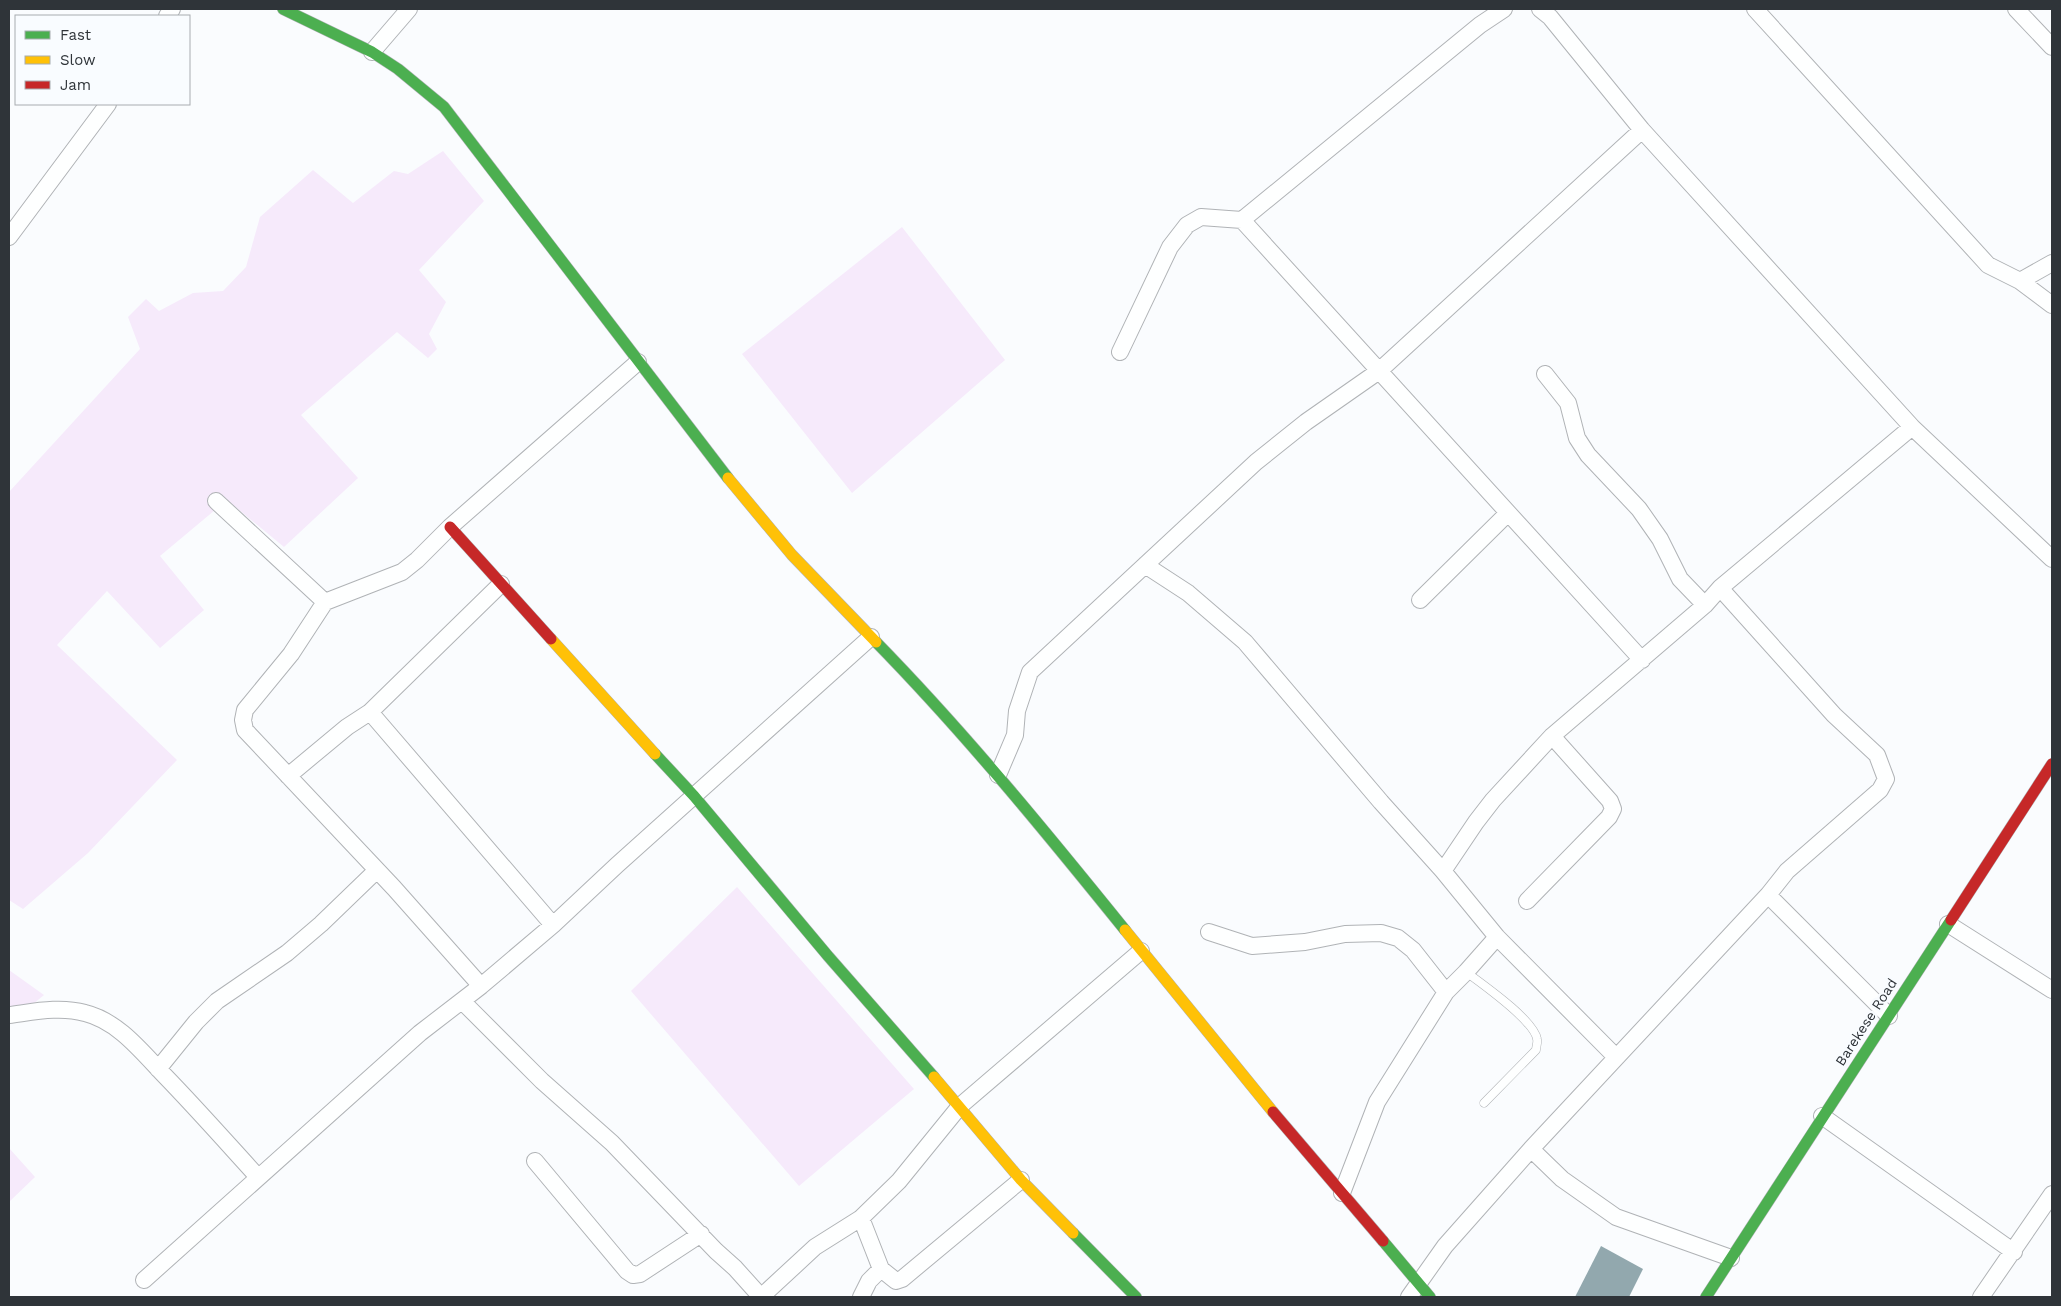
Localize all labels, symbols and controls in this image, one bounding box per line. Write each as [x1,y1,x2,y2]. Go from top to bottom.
legend [15,15,190,105]
text: Fast [60,26,92,44]
text: Slow [60,51,96,69]
text: Jam [60,76,91,94]
street label: Barekese Road [1832,975,1900,1069]

